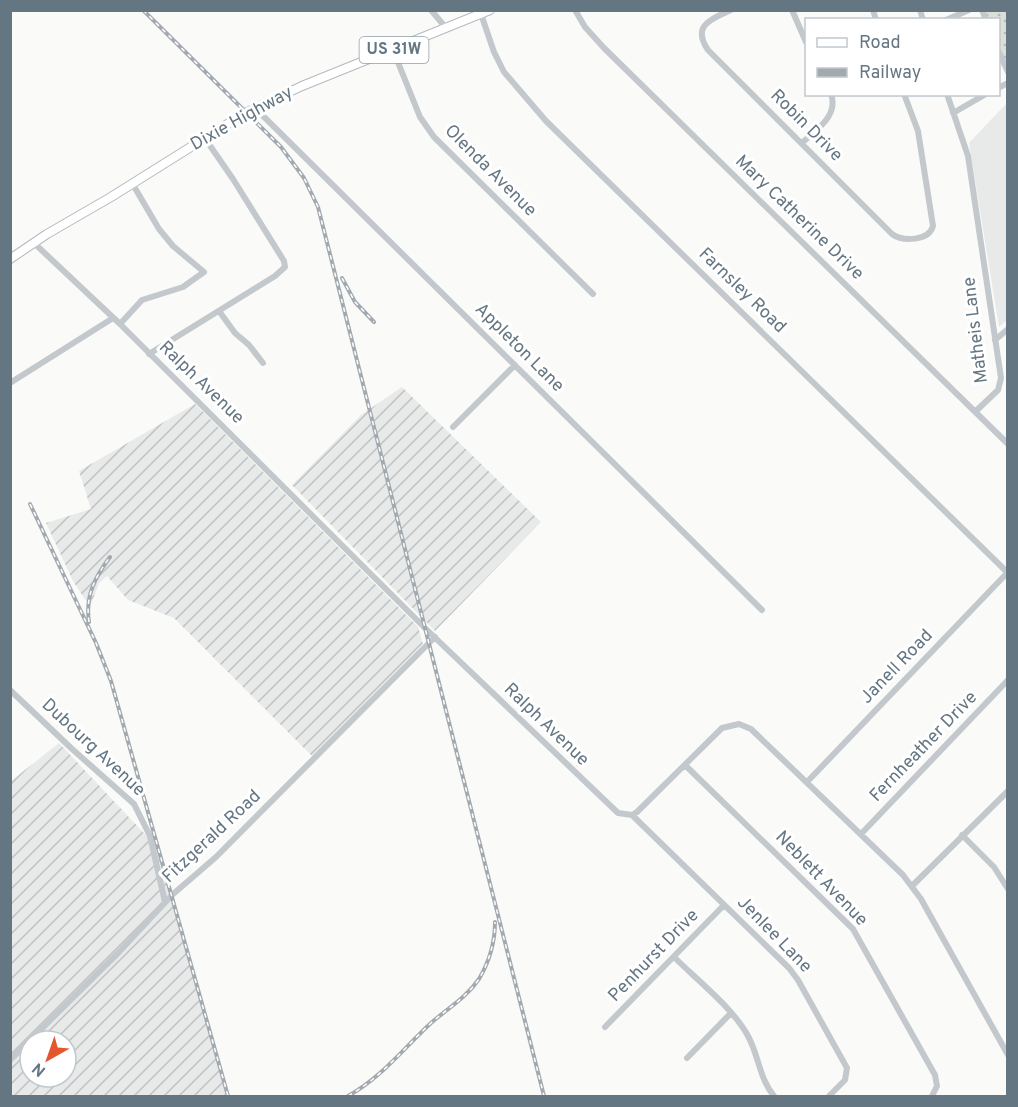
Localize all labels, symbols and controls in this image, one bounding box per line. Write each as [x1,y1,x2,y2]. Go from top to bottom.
legend [805,18,1000,96]
text: Road [859,32,901,55]
road number: US 31W [360,37,428,63]
text: Railway [859,62,921,85]
street label: Dixie Highway [187,81,297,157]
street label: Robin Drive [765,85,847,167]
street label: Olenda Avenue [439,120,541,222]
street label: Mary Catherine Drive [730,150,868,286]
street label: Farnsley Road [693,243,791,339]
street label: Matheis Lane [958,276,994,384]
street label: Appleton Lane [469,298,569,398]
street label: Ralph Avenue [153,337,249,429]
street label: Janell Road [856,625,938,709]
street label: Ralph Avenue [498,679,594,771]
street label: Fernheather Drive [865,687,983,807]
street label: Dubourg Avenue [36,694,150,802]
street label: Fitzgerald Road [158,785,266,889]
street label: Neblett Avenue [770,826,872,932]
street label: Jenlee Lane [732,892,816,978]
street label: Penhurst Drive [604,905,704,1007]
north arrow [18,1029,78,1089]
text: N [29,1058,50,1080]

